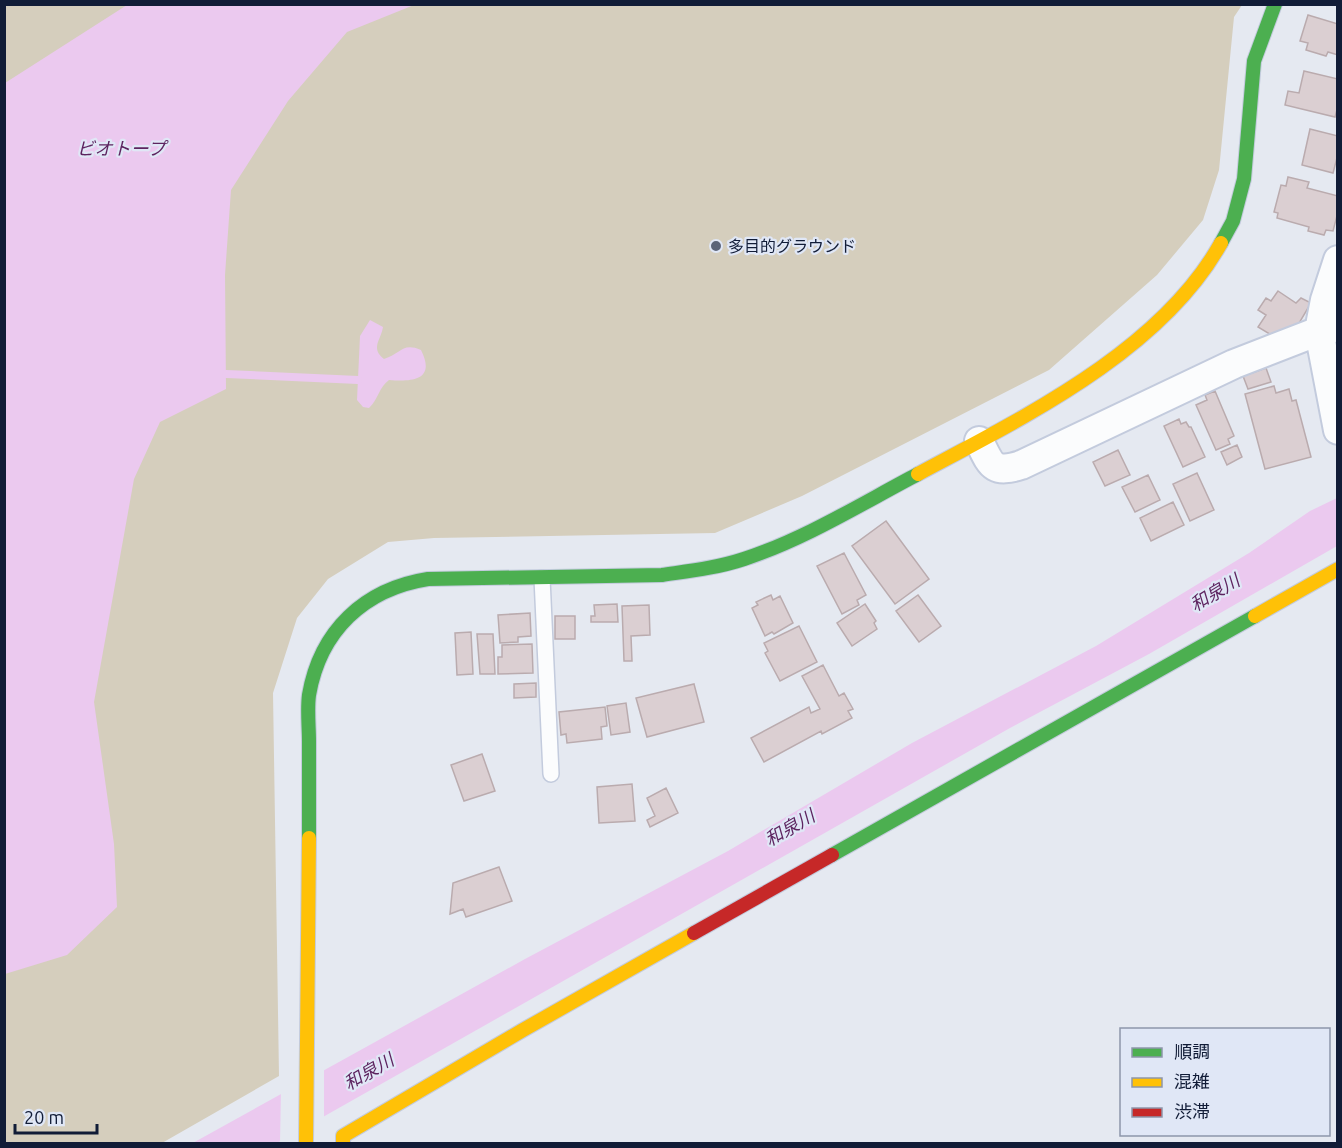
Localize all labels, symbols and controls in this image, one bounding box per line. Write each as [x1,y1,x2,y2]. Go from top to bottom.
water label: ビオトープ [77,138,169,158]
place label: 多目的グラウンド [728,237,856,255]
marker: 多目的グラウンド [709,239,723,253]
water label: 和泉川 [1186,569,1244,615]
water label: 和泉川 [761,804,820,849]
legend [1120,1028,1330,1136]
text: 順調 [1174,1041,1210,1061]
water label: 和泉川 [340,1048,399,1093]
text: 混雑 [1174,1071,1210,1091]
scale bar [15,1097,98,1135]
text: 渋滞 [1174,1101,1210,1121]
text: 20 m [24,1107,64,1127]

